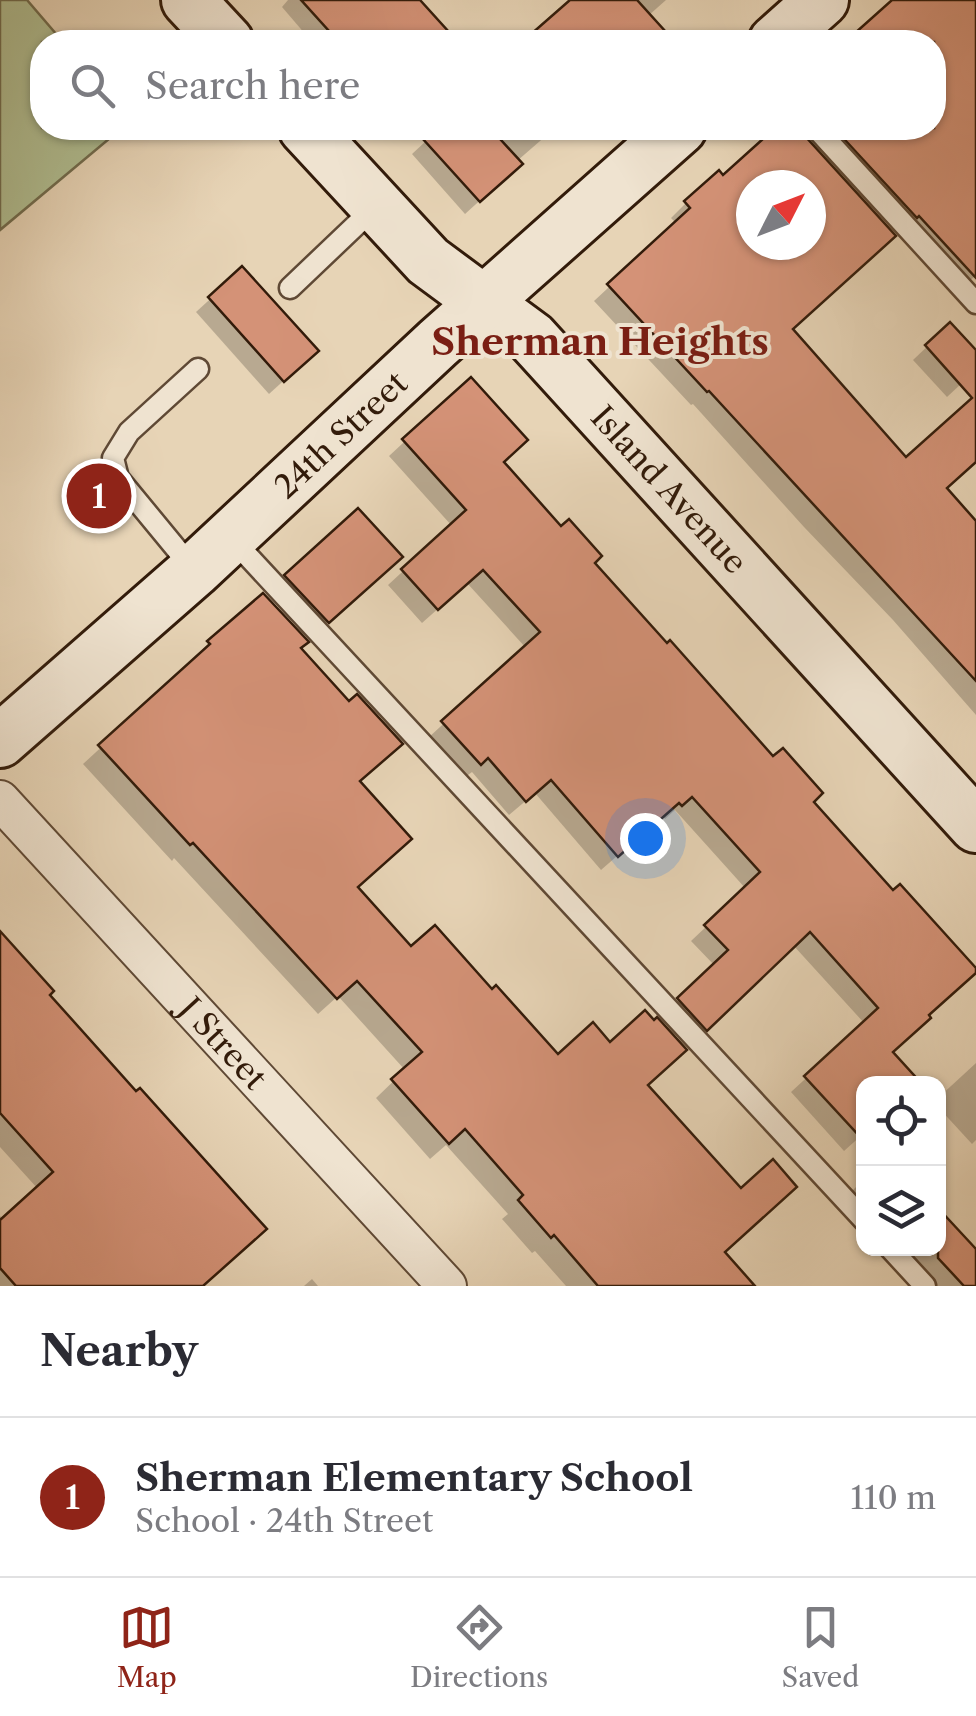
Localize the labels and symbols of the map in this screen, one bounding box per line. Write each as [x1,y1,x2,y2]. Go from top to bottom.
north arrow [736,170,826,260]
district label: Sherman Heights [431,318,769,365]
street label: 24th Street [266,363,415,506]
street label: Island Avenue [584,397,756,581]
pin: 1 [66,458,132,534]
your location [620,813,671,864]
street label: J Street [168,985,276,1097]

